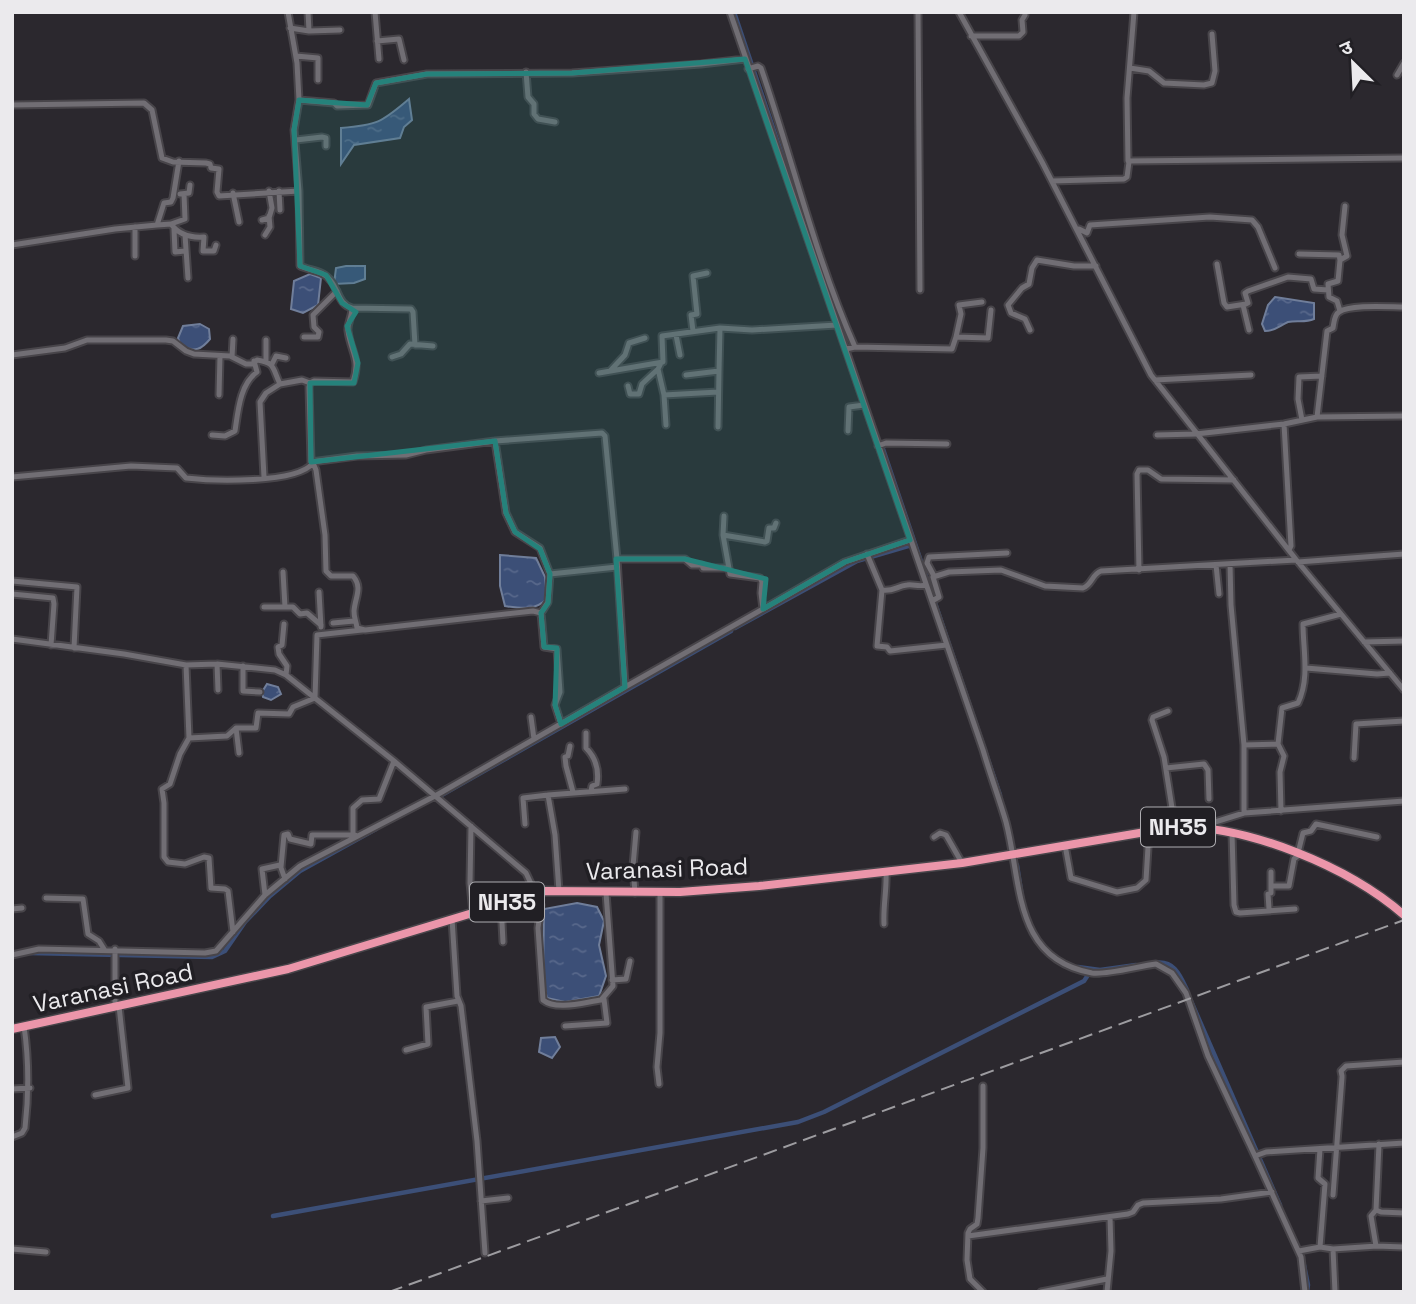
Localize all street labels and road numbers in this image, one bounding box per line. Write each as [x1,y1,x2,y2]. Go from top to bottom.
road number: NH35 [1141,807,1215,846]
street label: Varanasi Road [585,850,749,887]
road number: NH35 [470,882,544,922]
street label: Varanasi Road [30,955,195,1020]

